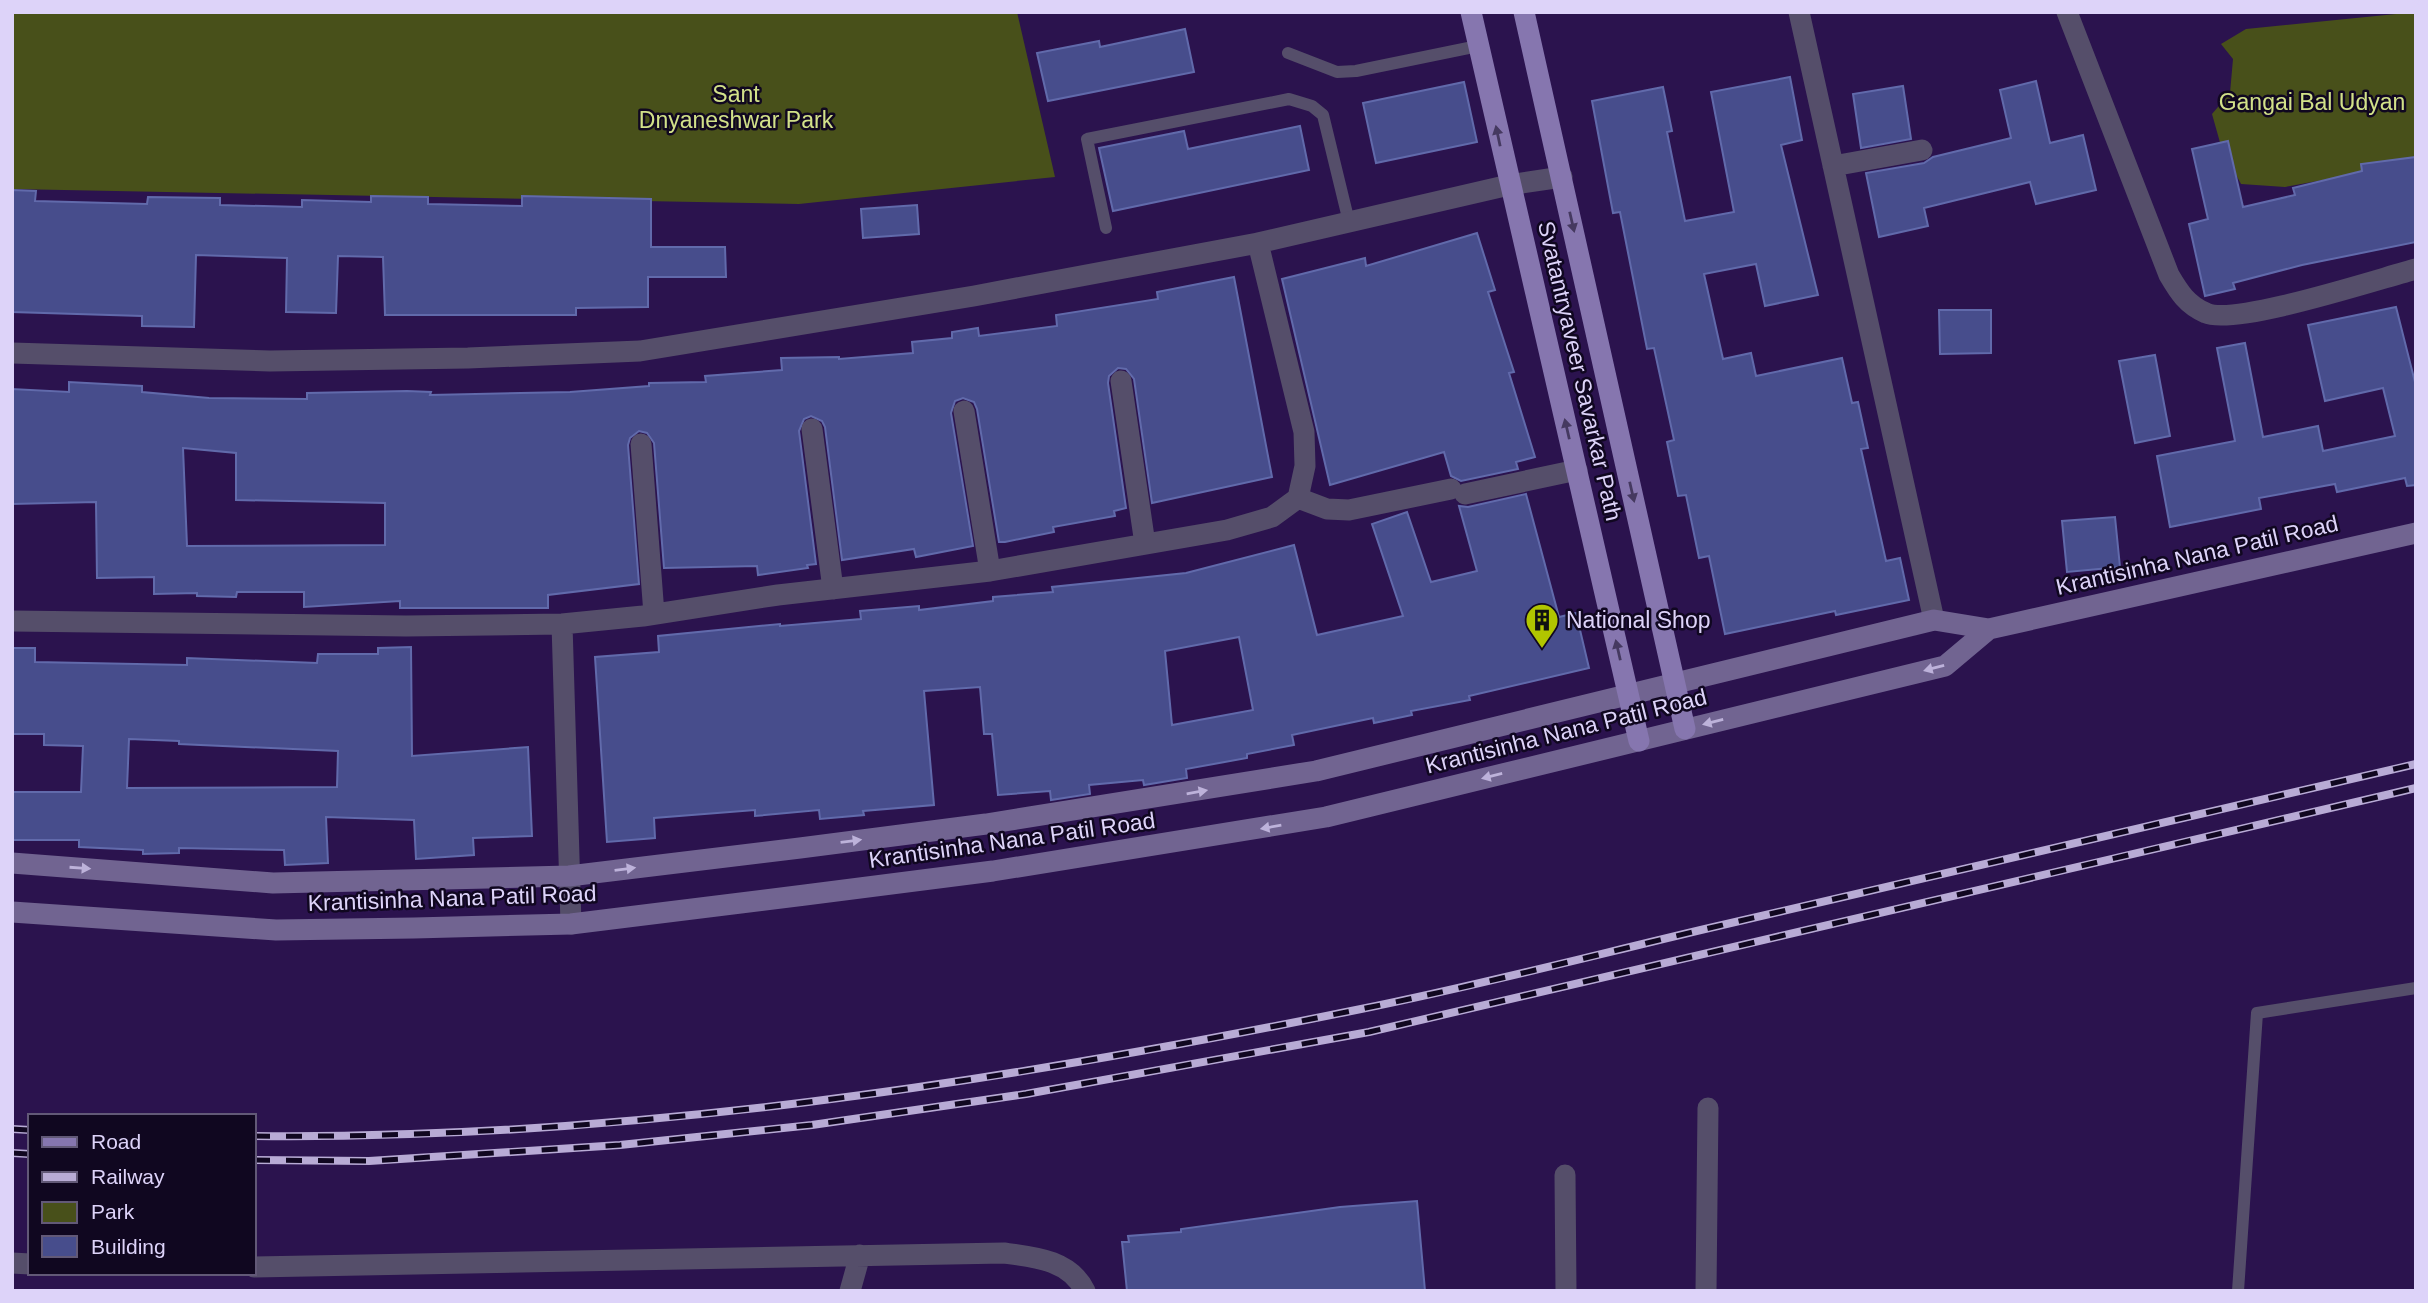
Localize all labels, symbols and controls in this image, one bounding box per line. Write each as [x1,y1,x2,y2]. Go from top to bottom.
park label: Sant Dnyaneshwar Park [639,81,834,133]
park label: Gangai Bal Udyan [2219,89,2405,115]
one-way arrow [1493,124,1504,146]
one-way arrow [1567,211,1578,233]
street label: Svatantryaveer Savarkar Path [1533,219,1627,523]
one-way arrow [1561,417,1572,439]
one-way arrow [1627,481,1638,503]
street label: Krantisinha Nana Patil Road [2053,510,2341,600]
building icon: National Shop [1523,601,1561,650]
place label: National Shop [1566,607,1711,633]
one-way arrow [1613,639,1624,661]
one-way arrow [1923,663,1945,674]
street label: Krantisinha Nana Patil Road [1423,683,1709,779]
one-way arrow [1702,717,1724,728]
one-way arrow [1481,771,1503,782]
one-way arrow [1187,786,1209,797]
street label: Krantisinha Nana Patil Road [867,807,1157,873]
one-way arrow [1260,822,1282,833]
one-way arrow [840,836,862,847]
one-way arrow [70,863,92,874]
one-way arrow [614,864,636,875]
street label: Krantisinha Nana Patil Road [307,880,597,916]
legend [28,1114,256,1275]
text: Road [91,1130,141,1153]
text: Railway [91,1165,165,1188]
text: Park [91,1200,135,1223]
text: Building [91,1235,166,1258]

